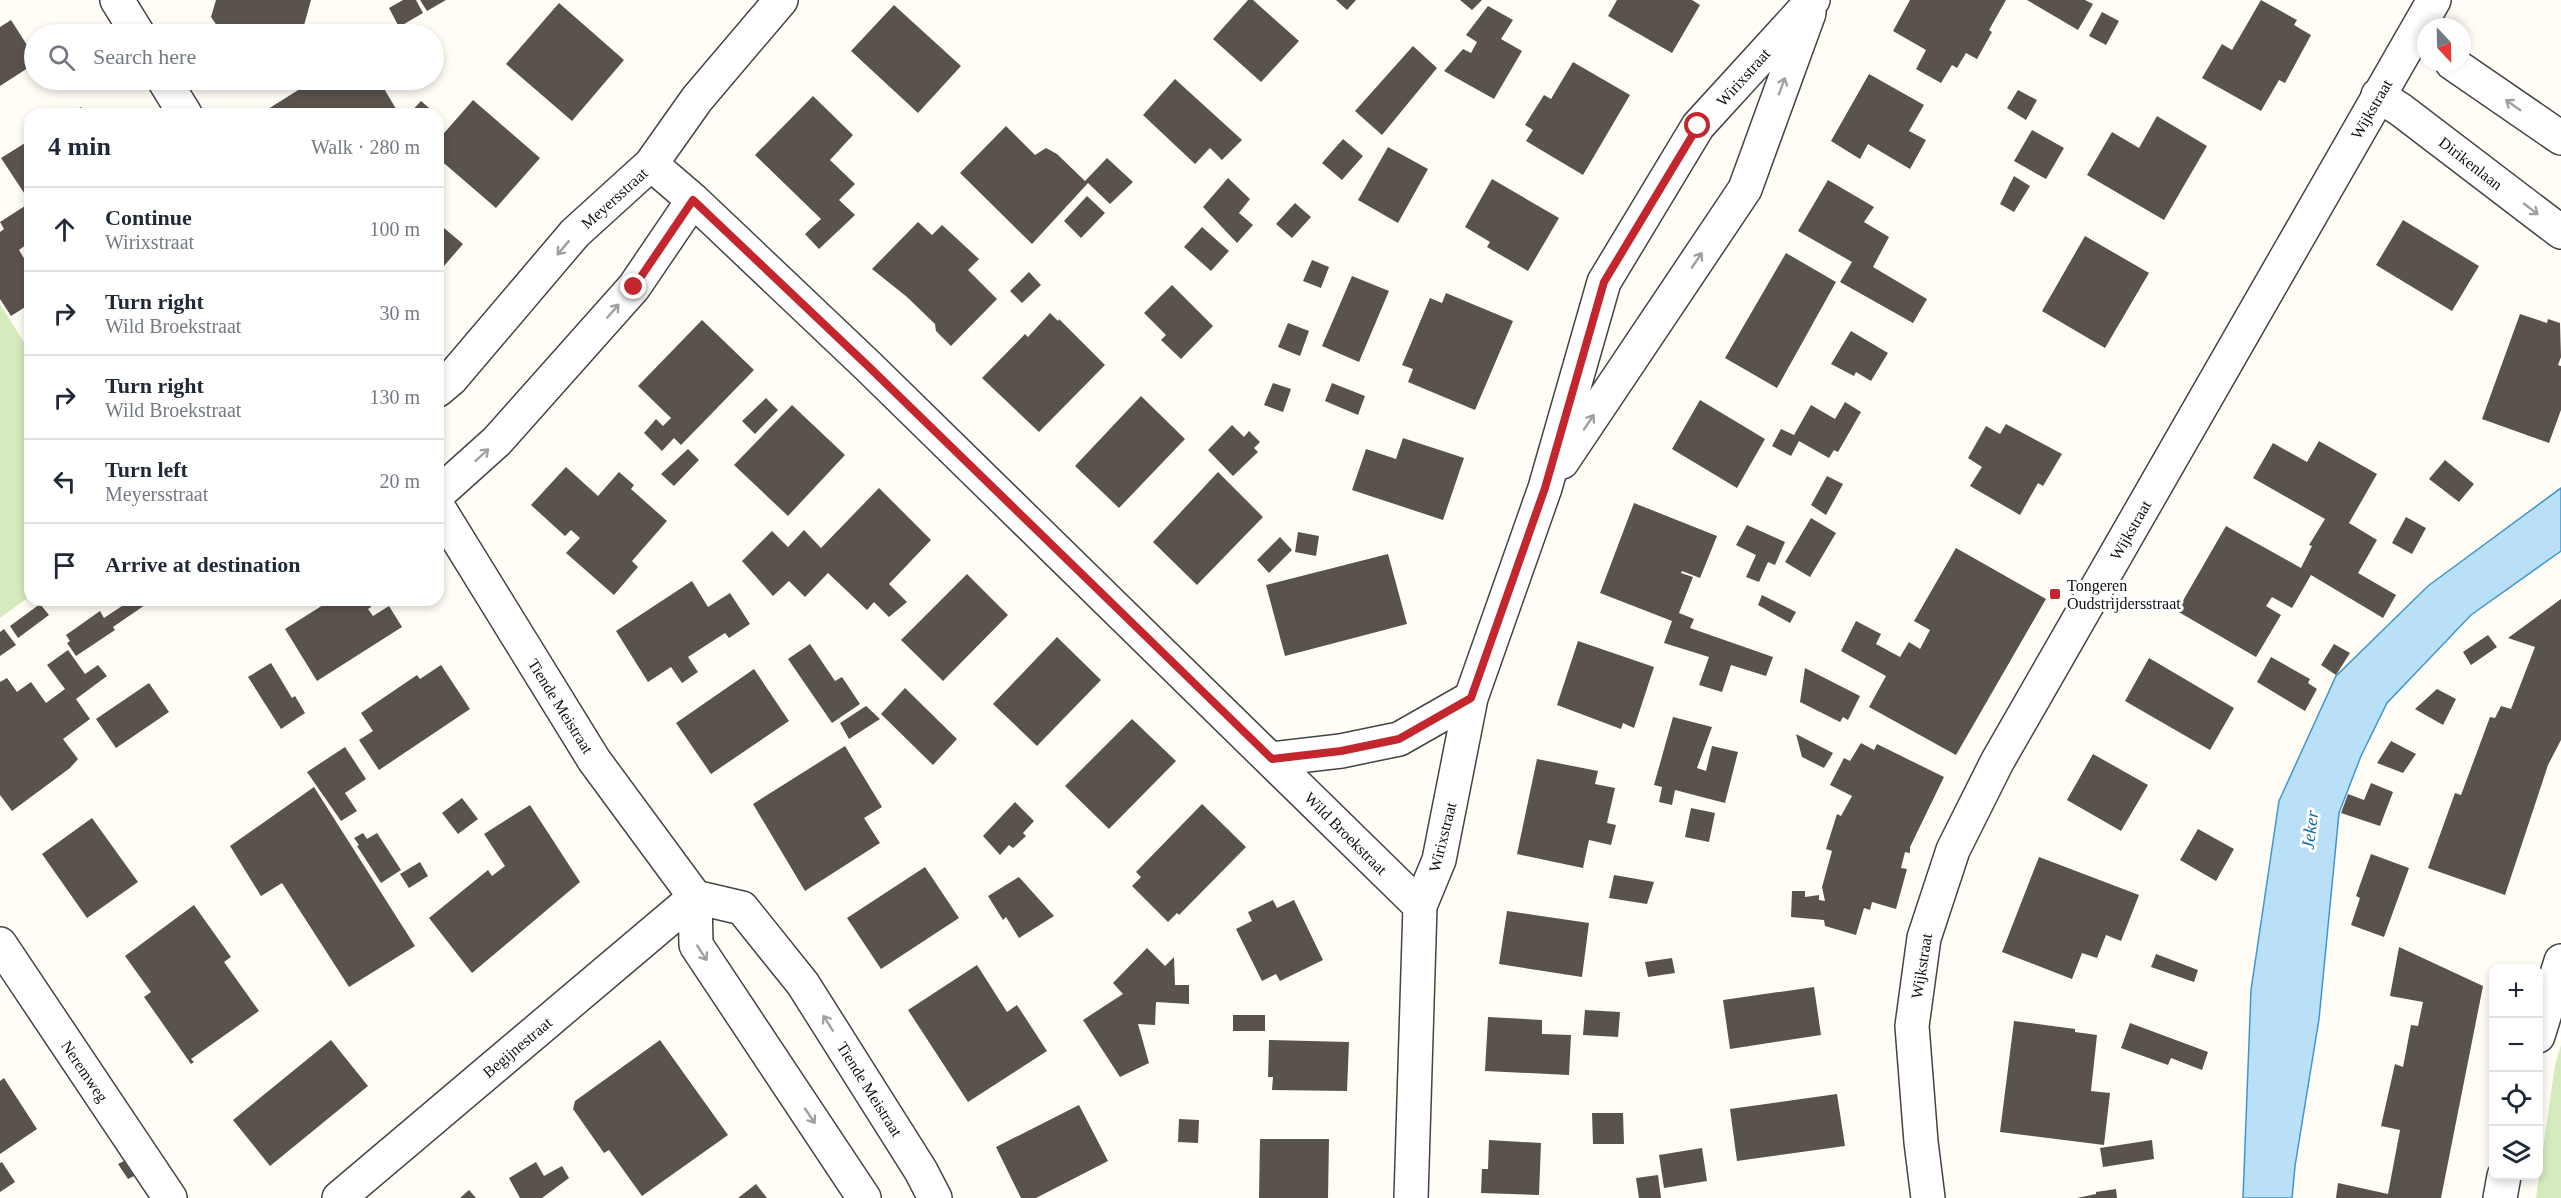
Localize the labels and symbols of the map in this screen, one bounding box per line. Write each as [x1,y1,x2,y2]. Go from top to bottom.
north arrow [2417,18,2471,72]
street label: Wirixstraat [1713,45,1774,110]
street label: Wijkstraat [2348,76,2396,143]
one-way arrow [1777,77,1788,96]
one-way arrow [2505,99,2522,111]
route start [1684,112,1710,138]
street label: Dirikenlaan [2436,133,2506,193]
street label: Meyersstraat [578,164,652,233]
one-way arrow [2523,203,2539,216]
one-way arrow [556,240,570,255]
one-way arrow [1691,252,1703,269]
route end [620,273,646,299]
one-way arrow [606,303,619,319]
one-way arrow [1583,414,1595,431]
one-way arrow [474,448,489,462]
street label: Wijkstraat [2107,497,2155,564]
place label: Tongeren Oudstrijdersstraat [2067,577,2181,613]
marker: Tongeren Oudstrijdersstraat [2048,587,2062,601]
street label: Tiende Meistraat [525,656,597,757]
street label: Wild Broekstraat [1301,789,1391,878]
street label: Wirixstraat [1426,800,1459,874]
water label: Jeker [2298,808,2322,851]
street label: Wijkstraat [1908,932,1936,1000]
one-way arrow [696,945,708,961]
street label: Begijnestraat [480,1013,556,1082]
one-way arrow [822,1015,834,1032]
street label: Neremweg [57,1037,111,1106]
street label: Tiende Meistraat [834,1039,906,1140]
one-way arrow [804,1107,816,1124]

